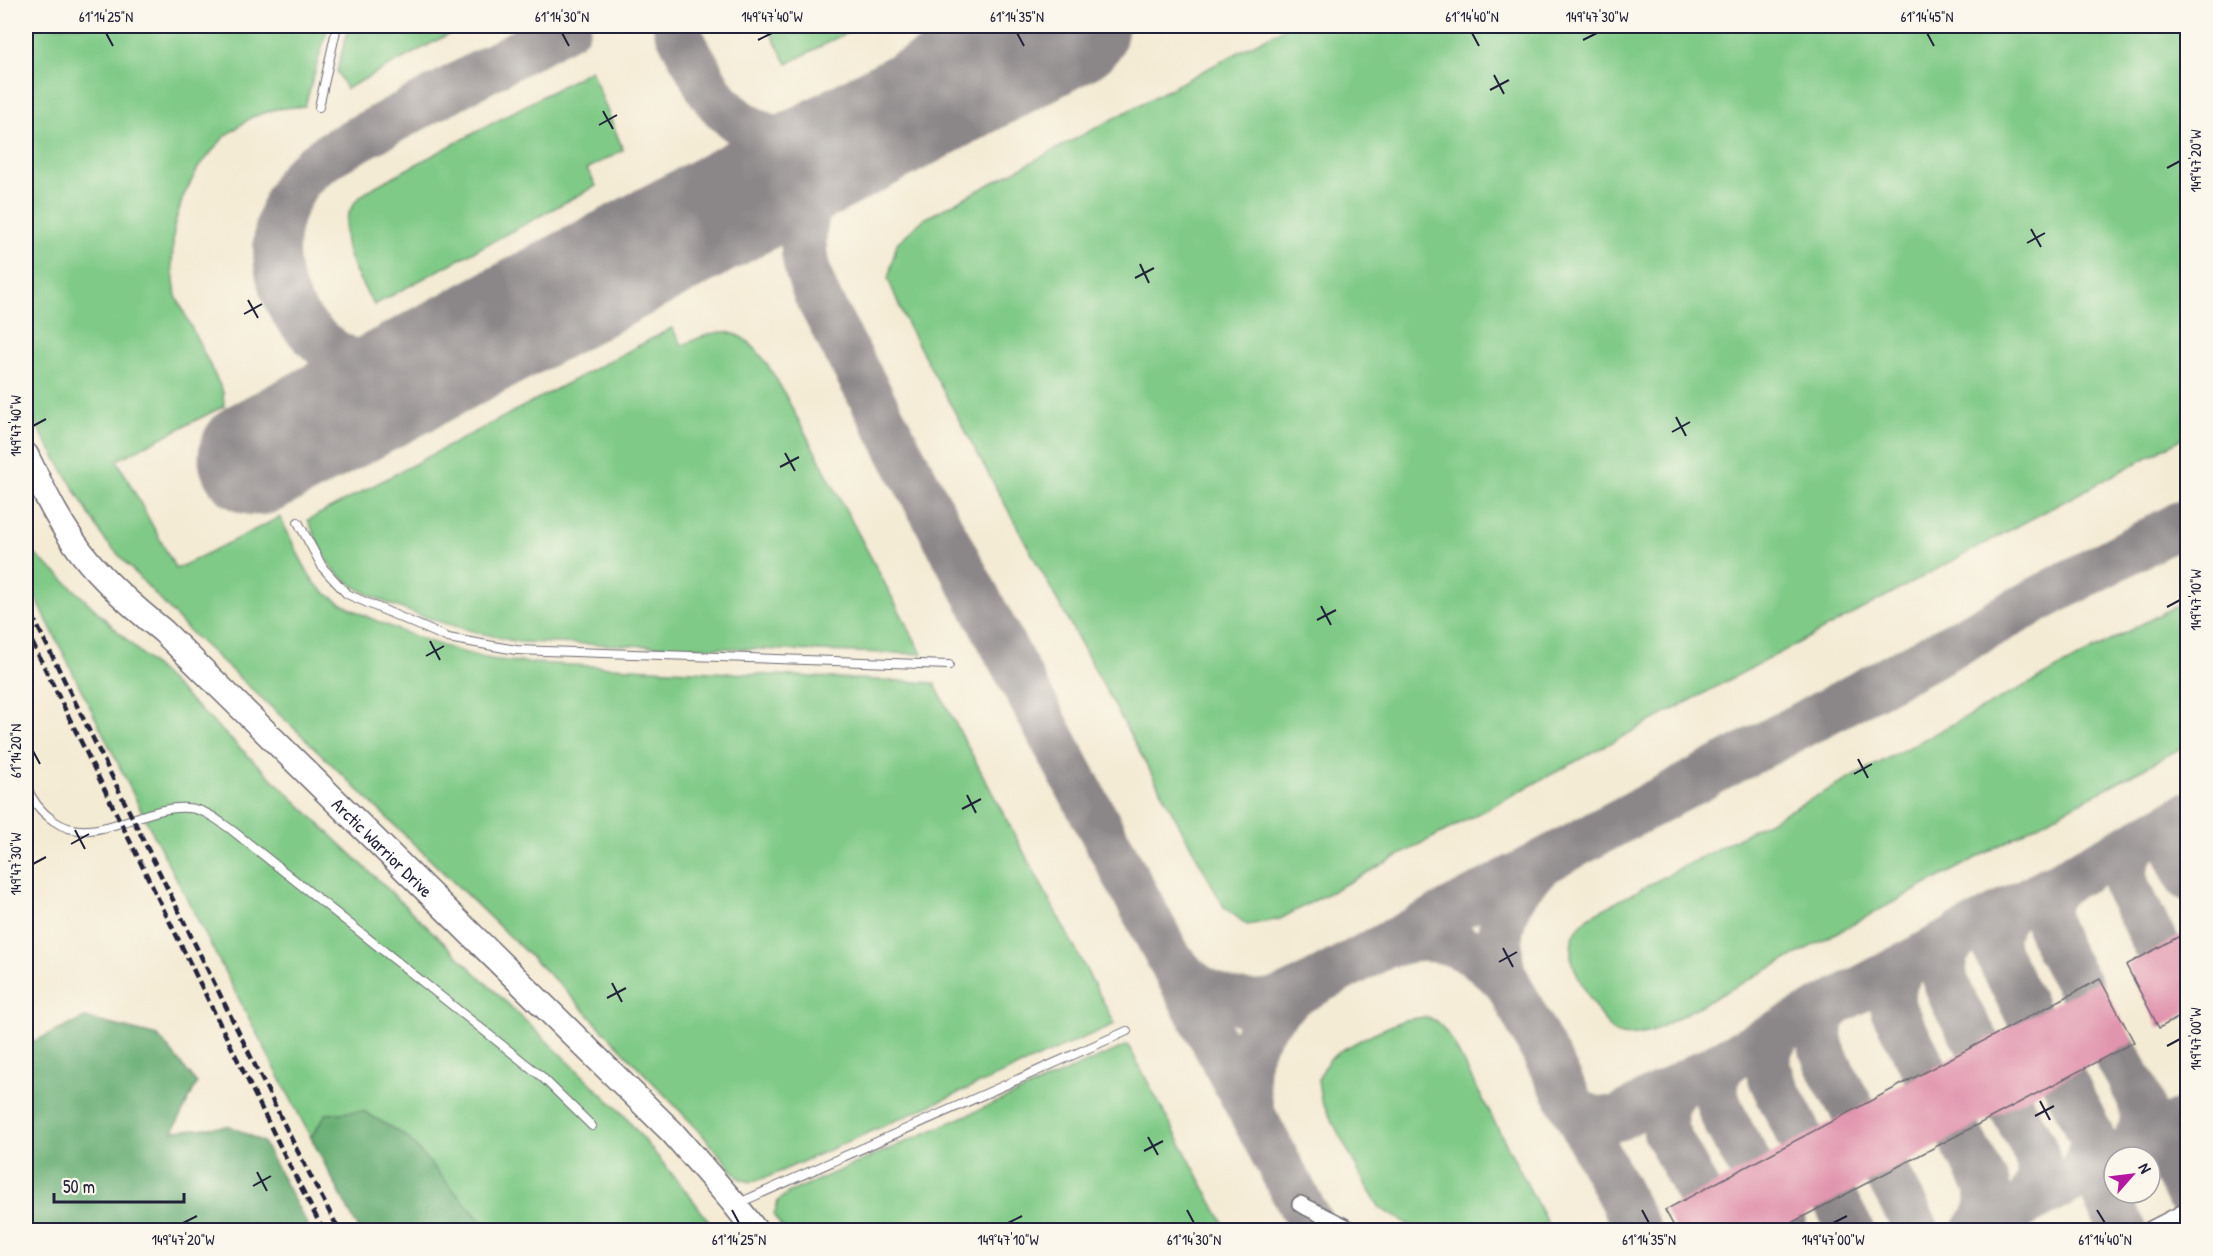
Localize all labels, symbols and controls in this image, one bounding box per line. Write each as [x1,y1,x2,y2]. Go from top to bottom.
text: 61°14'25"N [79,6,133,27]
text: 61°14'30"N [535,6,589,27]
text: 149°47'40"W [741,6,804,27]
text: 61°14'35"N [990,6,1044,27]
text: 61°14'40"N [1445,6,1499,27]
text: 149°47'30"W [1566,6,1629,27]
text: 61°14'45"N [1901,6,1953,27]
text: 149°47'20"W [2185,129,2206,193]
text: 149°47'40"W [5,394,26,457]
text: 149°47'10"W [2185,568,2206,631]
text: 61°14'20"N [5,724,26,778]
street label: Arctic Warrior Drive [327,792,439,903]
text: 149°47'30"W [5,832,26,895]
text: 149°47'00"W [2185,1007,2206,1070]
north arrow [2102,1145,2162,1205]
text: N [2134,1159,2157,1177]
scale bar [54,1166,184,1204]
text: 50 m [63,1174,95,1199]
text: 149°47'20"W [151,1229,215,1250]
text: 61°14'25"N [712,1229,766,1250]
text: 149°47'10"W [977,1229,1040,1250]
text: 61°14'30"N [1167,1229,1221,1250]
text: 61°14'35"N [1622,1229,1676,1250]
text: 149°47'00"W [1802,1229,1865,1250]
text: 61°14'40"N [2078,1229,2132,1250]

